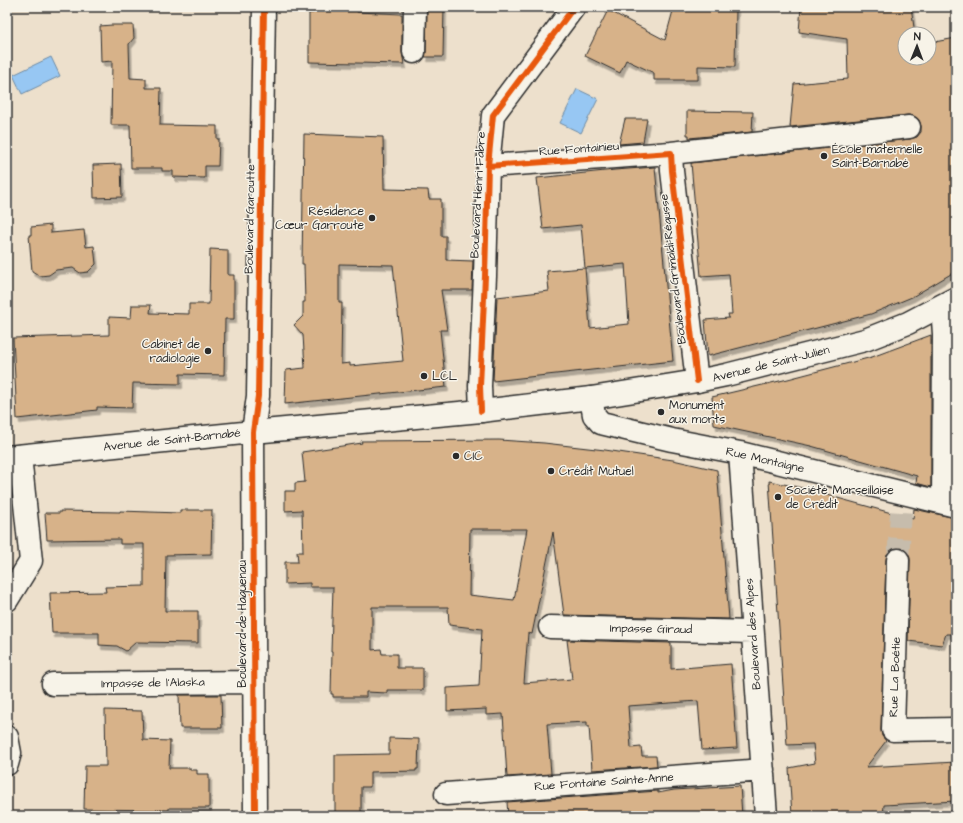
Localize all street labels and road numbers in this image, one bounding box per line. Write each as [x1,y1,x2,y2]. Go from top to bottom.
street label: Boulevard Henri Fabre [466,131,490,259]
street label: Rue Fontainieu [538,138,620,160]
street label: Boulevard Garoutte [241,163,259,274]
street label: Boulevard Grimaldi-Régusse [655,192,692,345]
street label: Avenue de Saint-Julien [711,341,831,387]
street label: Avenue de Saint-Barnabé [102,424,242,456]
street label: Rue Montaigne [724,443,806,478]
street label: Boulevard de Haguenau [234,560,252,688]
street label: Boulevard des Alpes [741,578,765,690]
street label: Impasse Giraud [610,620,692,638]
street label: Rue La Boétie [885,636,905,717]
street label: Impasse de l'Alaska [101,674,205,692]
street label: Rue Fontaine Sainte-Anne [534,769,675,795]

